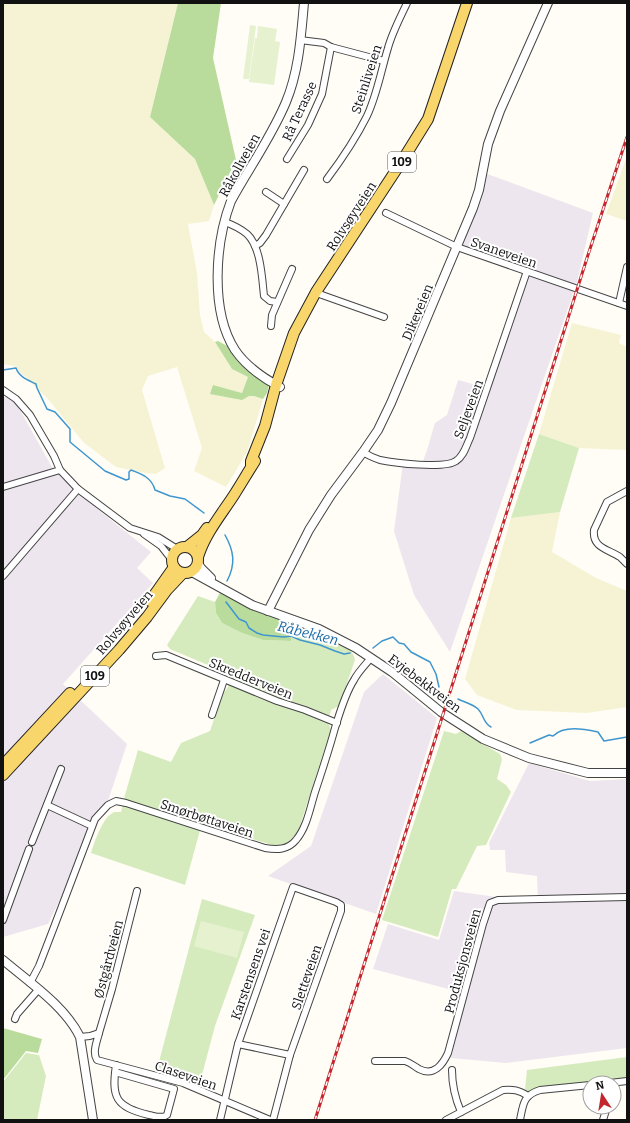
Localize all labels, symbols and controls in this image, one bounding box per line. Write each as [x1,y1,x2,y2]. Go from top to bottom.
street label: Steinliveien [348,42,385,116]
street label: Rå Terasse [279,79,320,143]
street label: Råkollveien [216,130,263,200]
road number: 109 [388,152,416,172]
street label: Rolvsøyveien [324,178,380,254]
street label: Svaneveien [469,234,540,271]
street label: Dikeveien [399,281,436,343]
street label: Seljeveien [451,377,486,441]
street label: Rolvsøyveien [93,587,156,658]
water label: Råbekken [276,618,340,649]
street label: Evjebekkveien [385,651,465,716]
street label: Skredderveien [207,655,295,702]
road number: 109 [81,666,109,686]
street label: Smørbøttaveien [158,796,256,841]
street label: Produksjonsveien [441,906,484,1015]
street label: Østgårdveien [91,918,126,1000]
street label: Karstensens vei [228,927,273,1022]
street label: Sletteveien [288,942,325,1012]
street label: Claseveien [153,1058,220,1093]
north arrow [582,1075,622,1115]
text: N [595,1078,606,1093]

